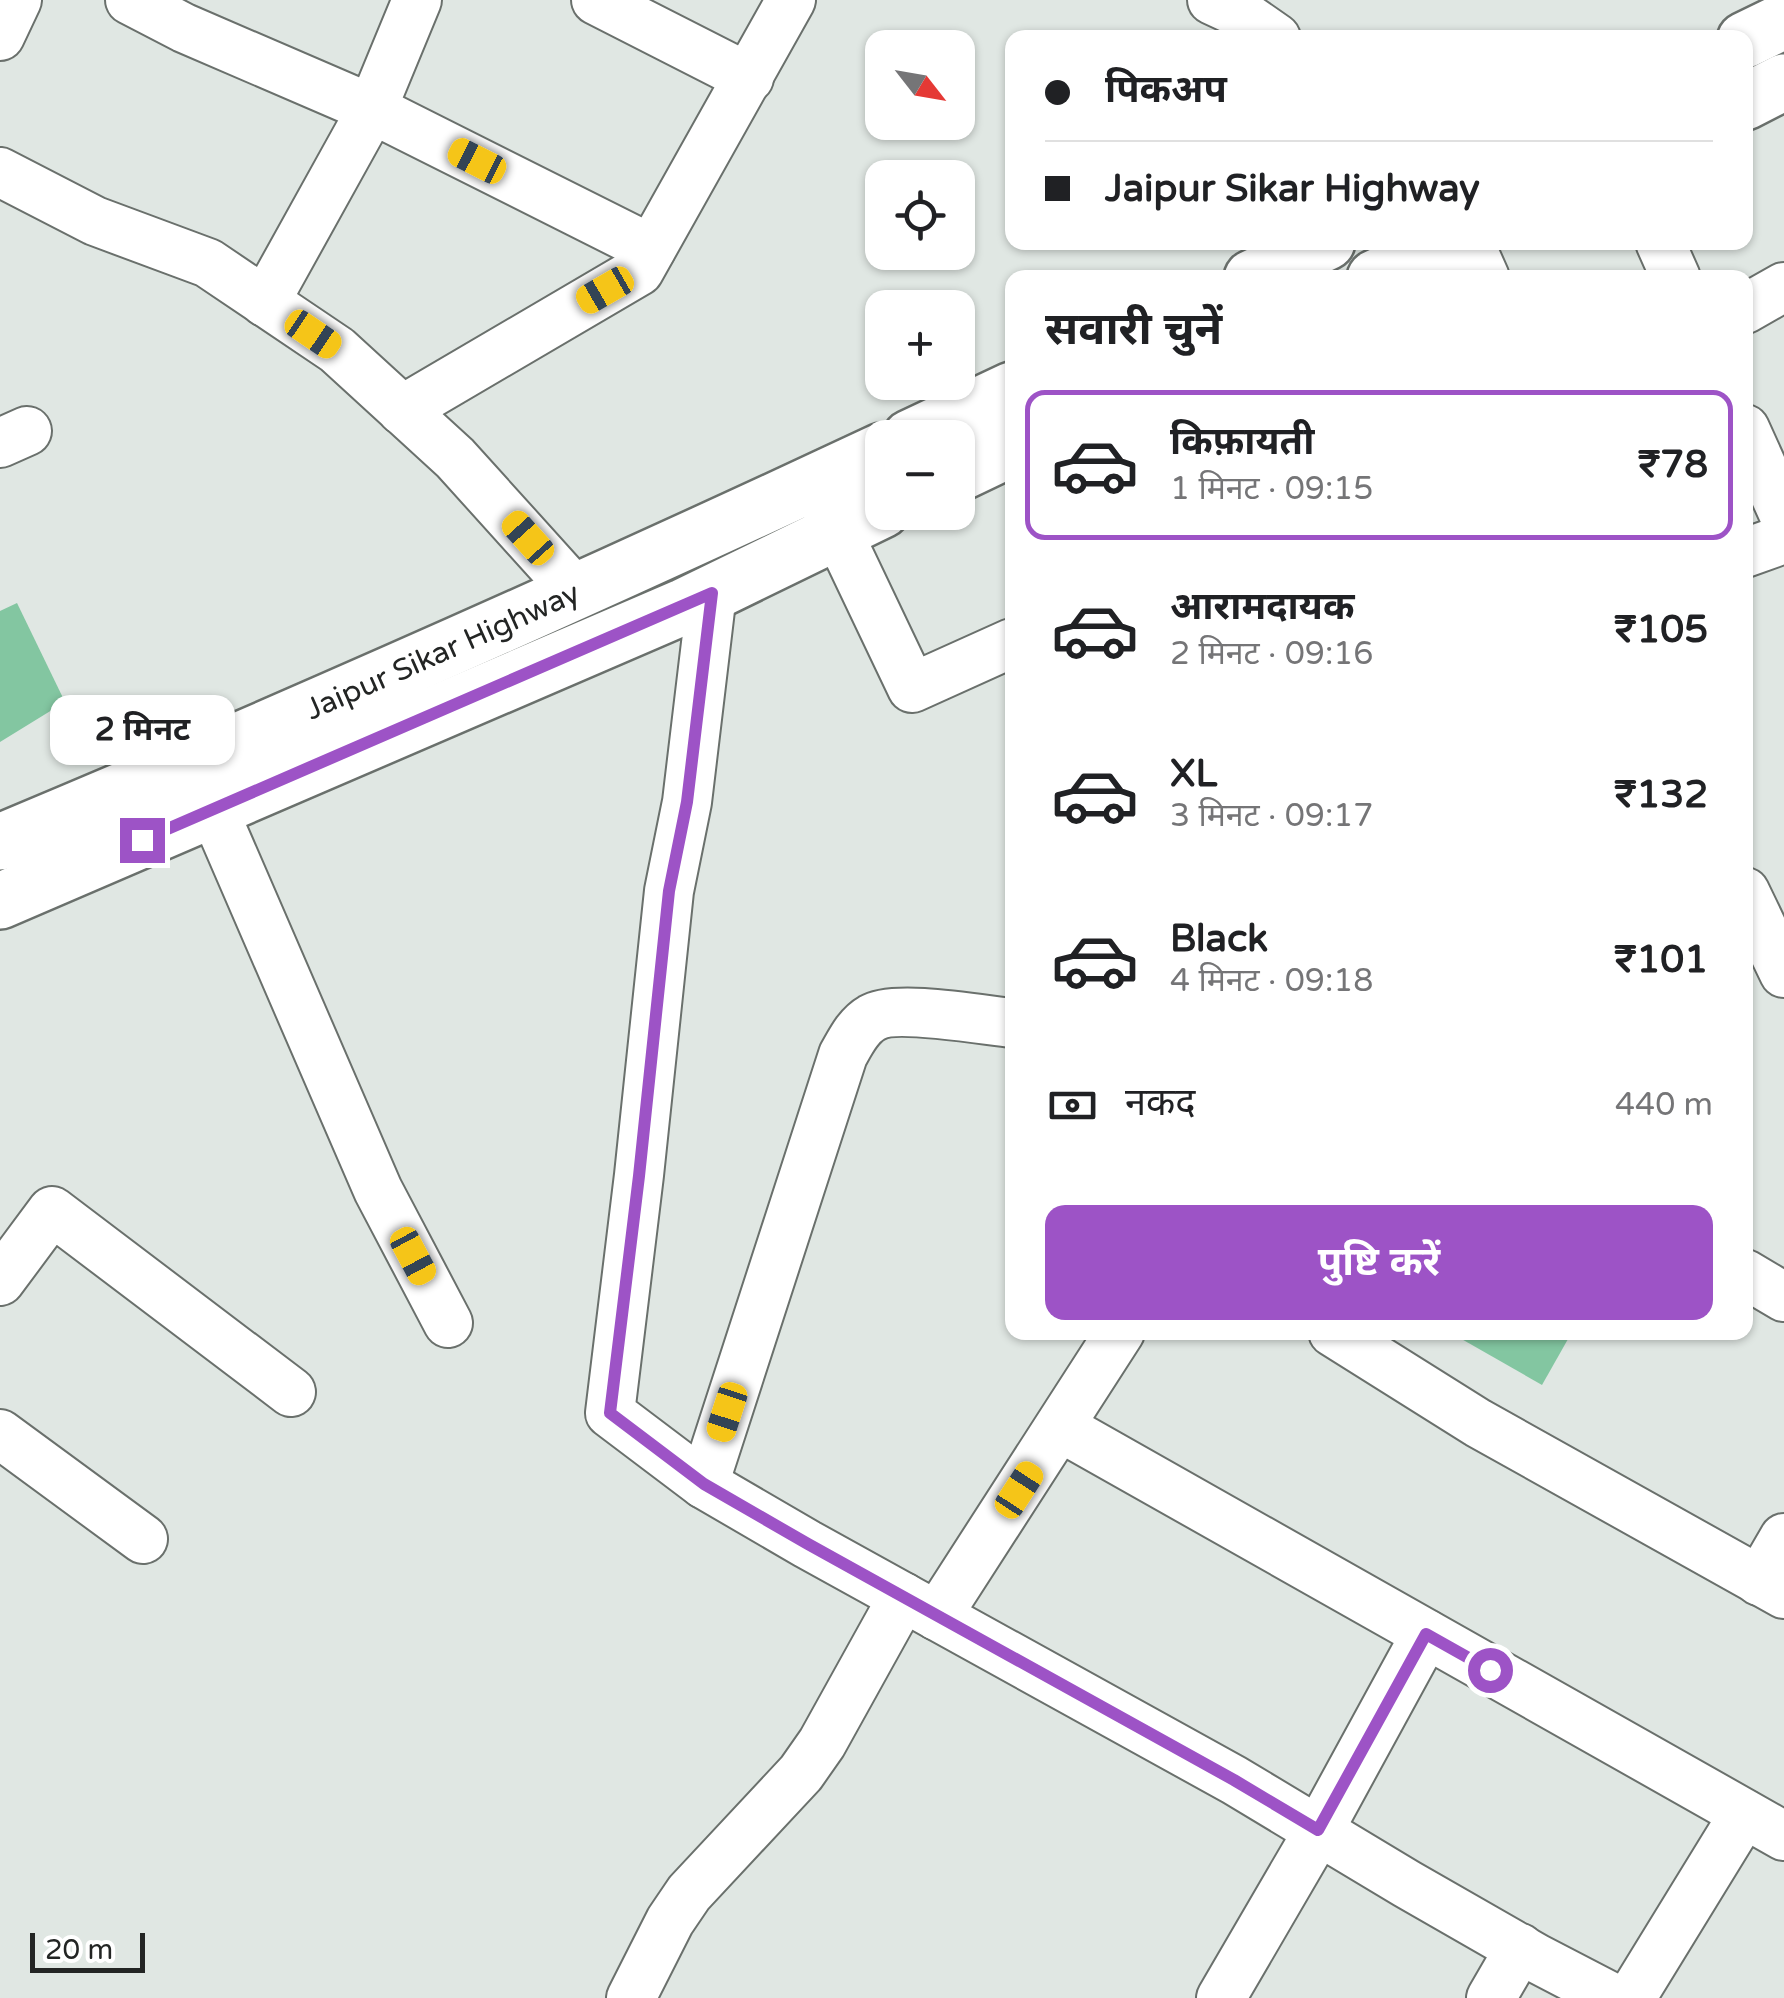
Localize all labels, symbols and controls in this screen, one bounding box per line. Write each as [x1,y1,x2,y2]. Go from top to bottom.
north arrow [865,30,975,140]
map controls [865,30,975,530]
text: पिकअप [1105,67,1227,113]
car [443,134,511,188]
button: locate [865,160,975,270]
text: Jaipur Sikar Highway [1105,166,1480,212]
car [572,262,638,318]
button: + [865,290,975,400]
text: सवारी चुनें [1045,303,1222,357]
car [280,305,346,363]
text: किफ़ायती [1170,419,1314,465]
button: − [865,420,975,530]
icon: car [1050,420,1140,510]
text: ₹78 [1638,442,1708,488]
text: 1 मिनट · 09:15 [1170,470,1373,508]
car [497,506,559,570]
street label: Jaipur Sikar Highway [300,574,586,728]
text: आरामदायक [1170,584,1354,630]
icon: car [1050,585,1140,675]
text: ₹105 [1614,607,1708,653]
text: 2 मिनट · 09:16 [1170,635,1373,673]
callout: 2 मिनट [49,695,234,765]
text: 2 मिनट [95,711,190,749]
icon: car [1050,750,1140,840]
text: XL [1170,751,1217,797]
text: ₹132 [1614,772,1708,818]
text: 3 मिनट · 09:17 [1170,797,1373,835]
route end [120,818,165,863]
icon: car [1050,915,1140,1005]
text: Black [1170,916,1268,962]
text: ₹101 [1614,937,1708,983]
text: 4 मिनट · 09:18 [1170,962,1373,1000]
icon: cash [1045,1078,1100,1133]
text: नकद [1125,1080,1195,1126]
text: 440 m [1615,1086,1713,1124]
button: पुष्टि करें [1045,1205,1713,1320]
car [386,1222,440,1290]
car [703,1379,751,1445]
car [990,1457,1048,1523]
route start [1468,1648,1513,1693]
scale bar [30,1928,145,1972]
text: 20 m [45,1933,113,1967]

